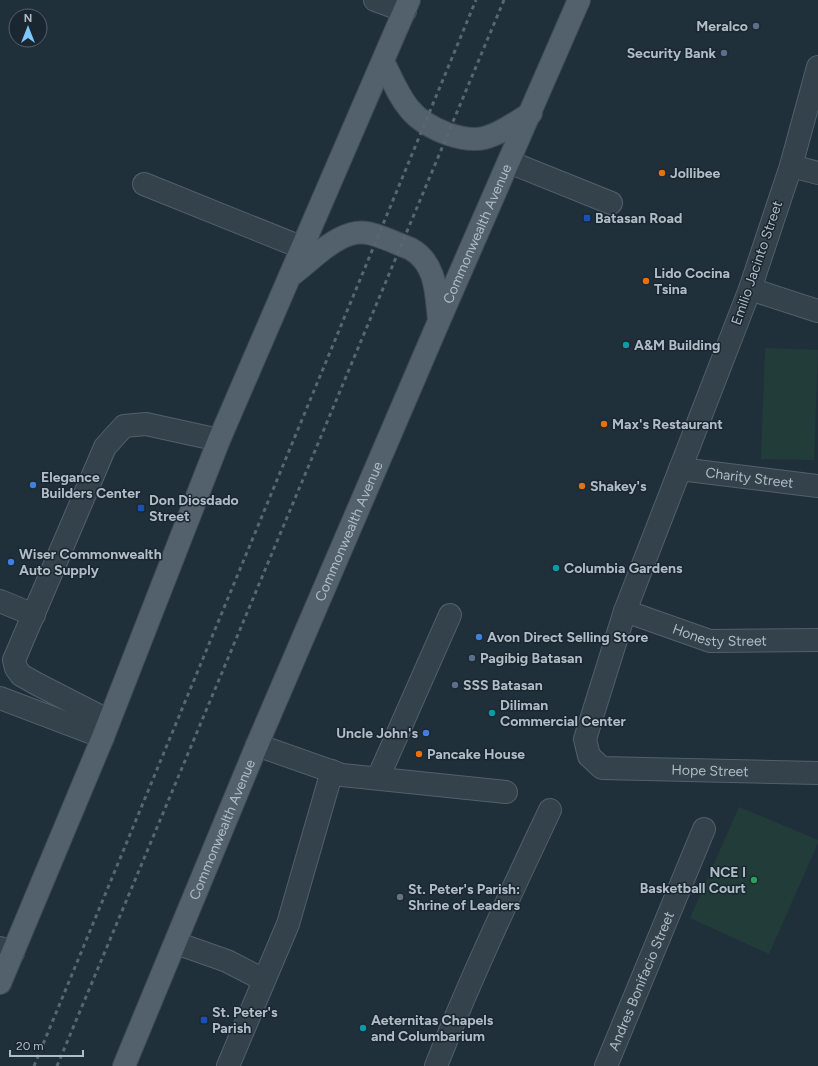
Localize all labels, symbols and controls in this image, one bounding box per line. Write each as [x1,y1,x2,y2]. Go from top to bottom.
north arrow [8,8,48,48]
text: N [24,12,32,25]
place label: Meralco [696,18,748,35]
marker: Meralco [751,21,761,31]
place label: Security Bank [627,45,716,62]
marker: Security Bank [719,48,729,58]
street label: Commonwealth Avenue [439,161,515,306]
place label: Jollibee [670,165,721,182]
marker: Jollibee [657,168,667,178]
street label: Emilio Jacinto Street [728,199,786,327]
place label: Batasan Road [595,210,682,227]
marker: Batasan Road [582,213,592,223]
place label: Lido Cocina Tsina [654,265,730,298]
marker: Lido Cocina Tsina [641,276,651,286]
place label: A&M Building [634,337,720,354]
marker: A&M Building [621,340,631,350]
place label: Max's Restaurant [612,416,723,433]
marker: Max's Restaurant [599,419,609,429]
street label: Commonwealth Avenue [311,458,386,604]
street label: Charity Street [705,464,794,491]
place label: Elegance Builders Center [41,469,141,502]
place label: Shakey's [590,478,647,495]
marker: Elegance Builders Center [28,480,38,490]
marker: Shakey's [577,481,587,491]
place label: Don Diosdado Street [149,492,239,525]
marker: Don Diosdado Street [136,503,146,513]
place label: Wiser Commonwealth Auto Supply [19,546,162,579]
marker: Wiser Commonwealth Auto Supply [6,557,16,567]
place label: Columbia Gardens [564,560,683,577]
marker: Columbia Gardens [551,563,561,573]
street label: Honesty Street [670,620,767,650]
place label: Avon Direct Selling Store [487,629,648,646]
marker: Avon Direct Selling Store [474,632,484,642]
place label: Pagibig Batasan [480,650,583,667]
marker: Pagibig Batasan [467,653,477,663]
place label: SSS Batasan [463,677,543,694]
marker: SSS Batasan [450,680,460,690]
place label: Diliman Commercial Center [500,697,626,730]
marker: Diliman Commercial Center [487,708,497,718]
place label: Uncle John's [336,725,418,742]
marker: Uncle John's [421,728,431,738]
place label: Pancake House [427,746,525,763]
marker: Pancake House [414,749,424,759]
street label: Commonwealth Avenue [185,756,259,902]
street label: Hope Street [671,761,749,780]
place label: NCE I Basketball Court [640,864,746,897]
marker: NCE I Basketball Court [749,875,759,885]
place label: St. Peter's Parish: Shrine of Leaders [408,881,521,914]
marker: St. Peter's Parish: Shrine of Leaders [395,892,405,902]
street label: Andres Bonifacio Street [605,909,678,1053]
place label: St. Peter's Parish [212,1004,278,1037]
place label: Aeternitas Chapels and Columbarium [371,1012,494,1045]
marker: St. Peter's Parish [199,1015,209,1025]
marker: Aeternitas Chapels and Columbarium [358,1023,368,1033]
scale bar [10,1032,83,1058]
text: 20 m [16,1039,44,1053]

